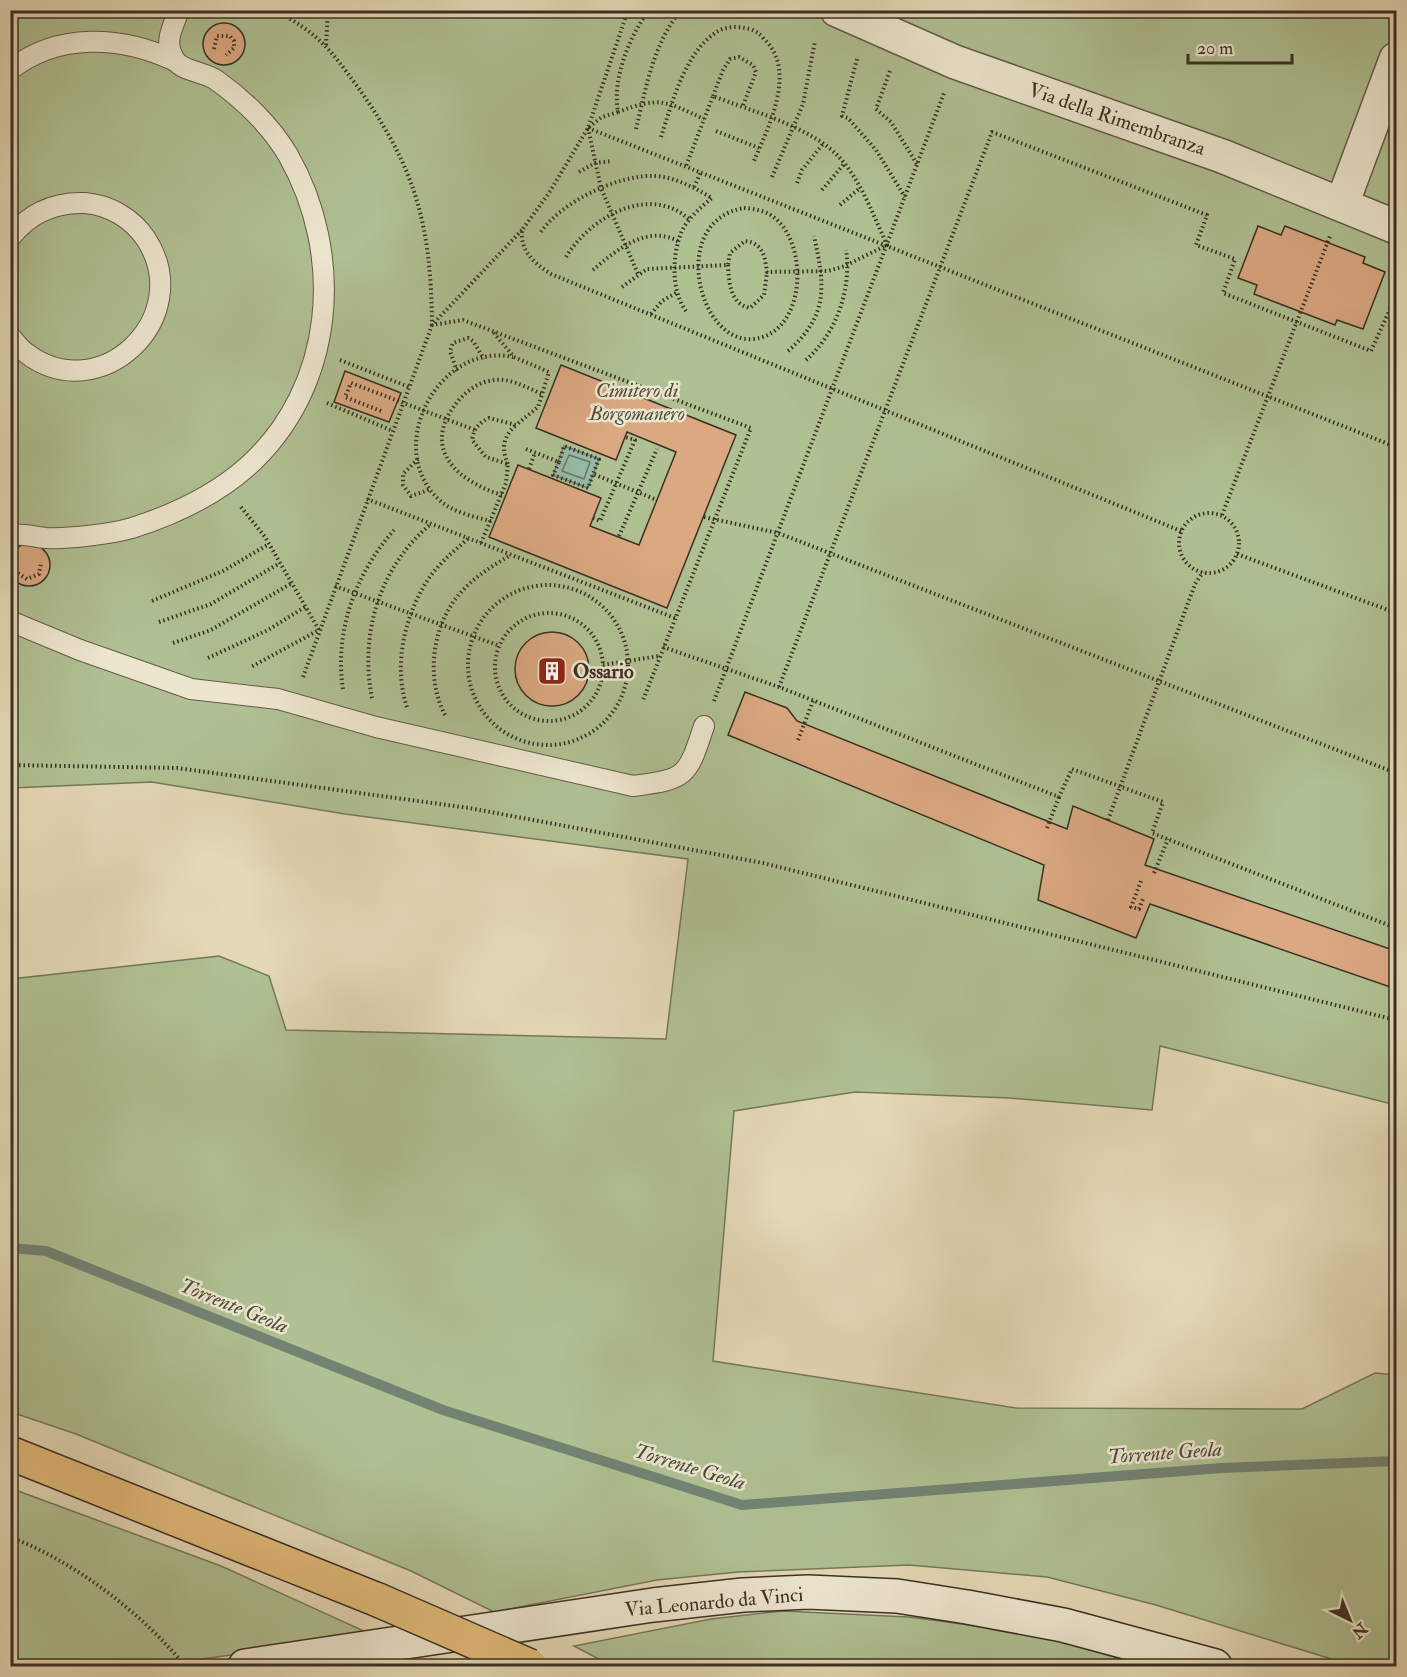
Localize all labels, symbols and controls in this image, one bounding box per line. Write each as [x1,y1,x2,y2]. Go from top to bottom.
scale bar [1188,27,1292,65]
text: 20 m [1197,37,1233,60]
street label: Via della Rimembranza [1025,77,1209,161]
park label: Cimitero di Borgomanero [588,378,685,426]
building icon: Ossario [536,655,568,687]
place label: Ossario [573,659,634,684]
water label: Torrente Geola [176,1272,292,1340]
water label: Torrente Geola [1107,1436,1223,1470]
water label: Torrente Geola [631,1437,749,1497]
street label: Via Leonardo da Vinci [624,1582,804,1622]
north arrow [1320,1590,1380,1650]
text: N [1347,1617,1372,1643]

